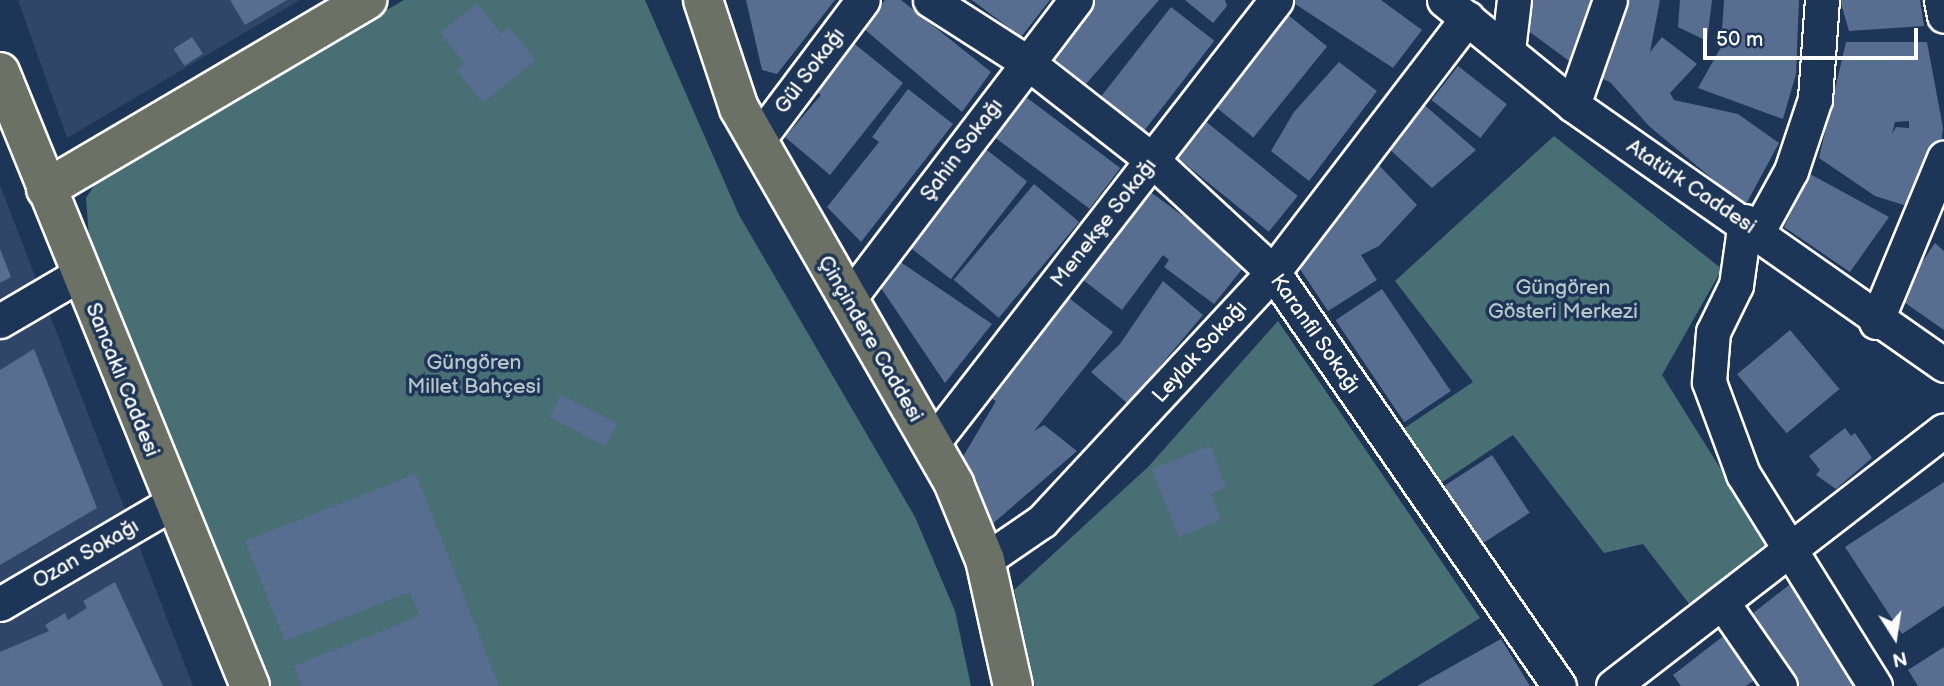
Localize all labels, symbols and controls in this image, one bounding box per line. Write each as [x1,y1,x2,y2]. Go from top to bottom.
scale bar [1706,14,1921,58]
street label: Gül Sokağı [769,23,851,119]
text: 50 m [1716,27,1763,52]
street label: Şahin Sokağı [915,94,1009,206]
street label: Atatürk Caddesi [1621,134,1761,240]
street label: Menekşe Sokağı [1046,153,1162,293]
street label: Çinçindere Caddesi [812,251,928,427]
street label: Karanfil Sokağı [1264,269,1366,399]
park label: Güngören Gösteri Merkezi [1488,275,1638,325]
street label: Leylak Sokağı [1147,296,1253,408]
street label: Sancaklı Caddesi [80,299,164,461]
park label: Güngören Millet Bahçesi [407,350,541,400]
street label: Ozan Sokağı [28,513,144,595]
north arrow [1860,602,1930,672]
text: N [1890,645,1909,671]

